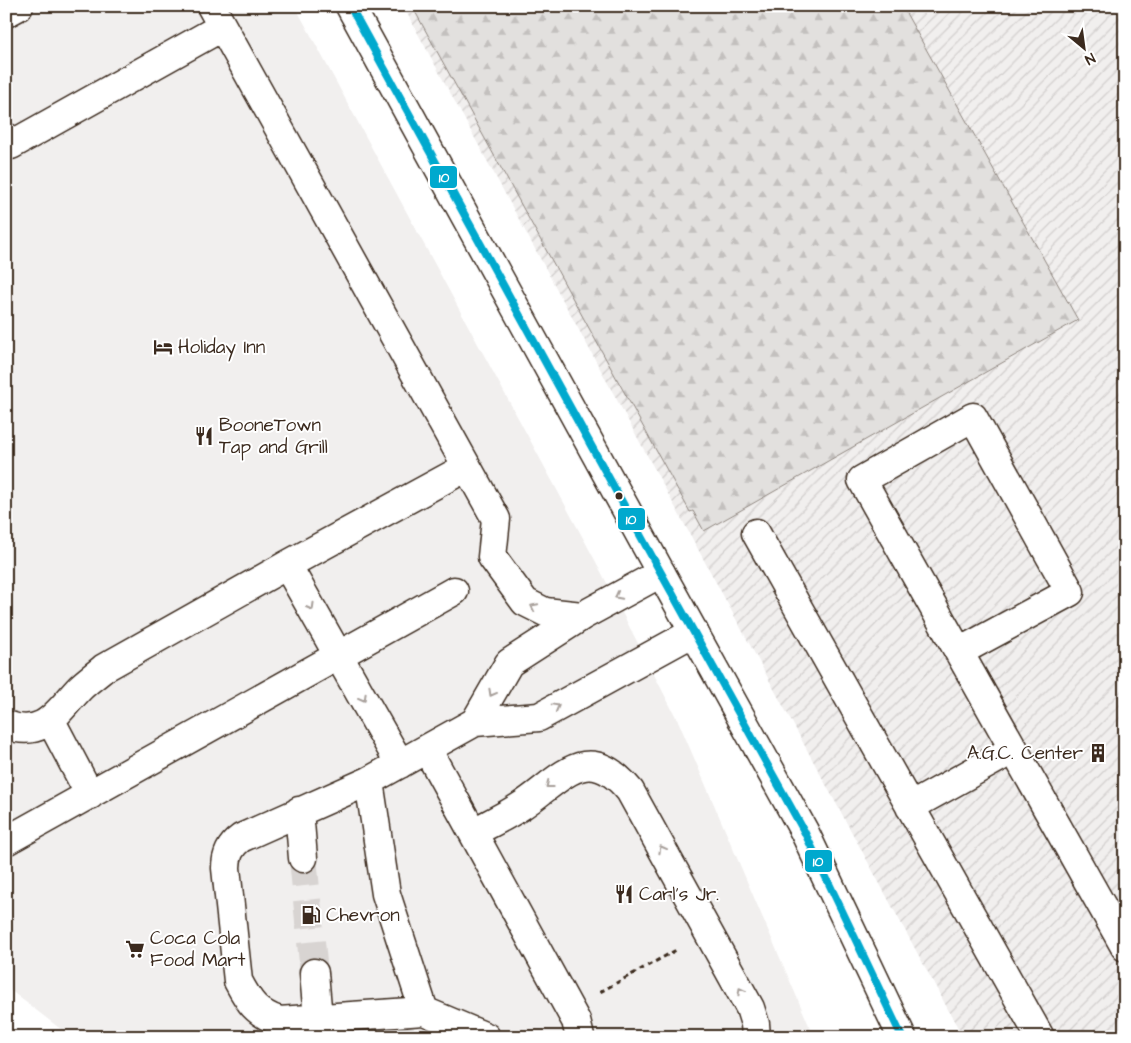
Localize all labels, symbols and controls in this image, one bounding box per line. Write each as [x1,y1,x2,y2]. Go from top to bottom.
north arrow [1058,22,1108,72]
text: N [1081,48,1099,69]
line badge: 10 [429,165,458,189]
text: 10 [439,168,449,188]
place label: Holiday Inn [178,334,265,362]
hotel icon: Holiday Inn [152,336,174,358]
place label: BooneTown Tap and Grill [219,412,328,461]
restaurant icon: BooneTown Tap and Grill [193,425,215,447]
unlabelled marker [614,491,624,501]
line badge: 10 [617,507,646,531]
text: 10 [626,510,636,530]
one-way arrow [614,590,623,600]
one-way arrow [305,602,315,611]
one-way arrow [530,603,539,613]
one-way arrow [488,688,498,697]
one-way arrow [356,693,366,702]
one-way arrow [551,703,560,713]
place label: A.G.C. Center [967,740,1084,767]
building icon: A.G.C. Center [1087,742,1109,764]
one-way arrow [546,780,555,789]
one-way arrow [658,845,668,854]
line badge: 10 [804,849,833,873]
text: 10 [813,852,823,872]
place label: Carl's Jr. [639,881,719,908]
restaurant icon: Carl's Jr. [613,883,635,905]
place label: Chevron [326,902,400,929]
fuel station icon: Chevron [300,904,322,926]
place label: Coca Cola Food Mart [150,925,246,974]
supermarket icon: Coca Cola Food Mart [124,938,146,960]
one-way arrow [737,988,747,997]

